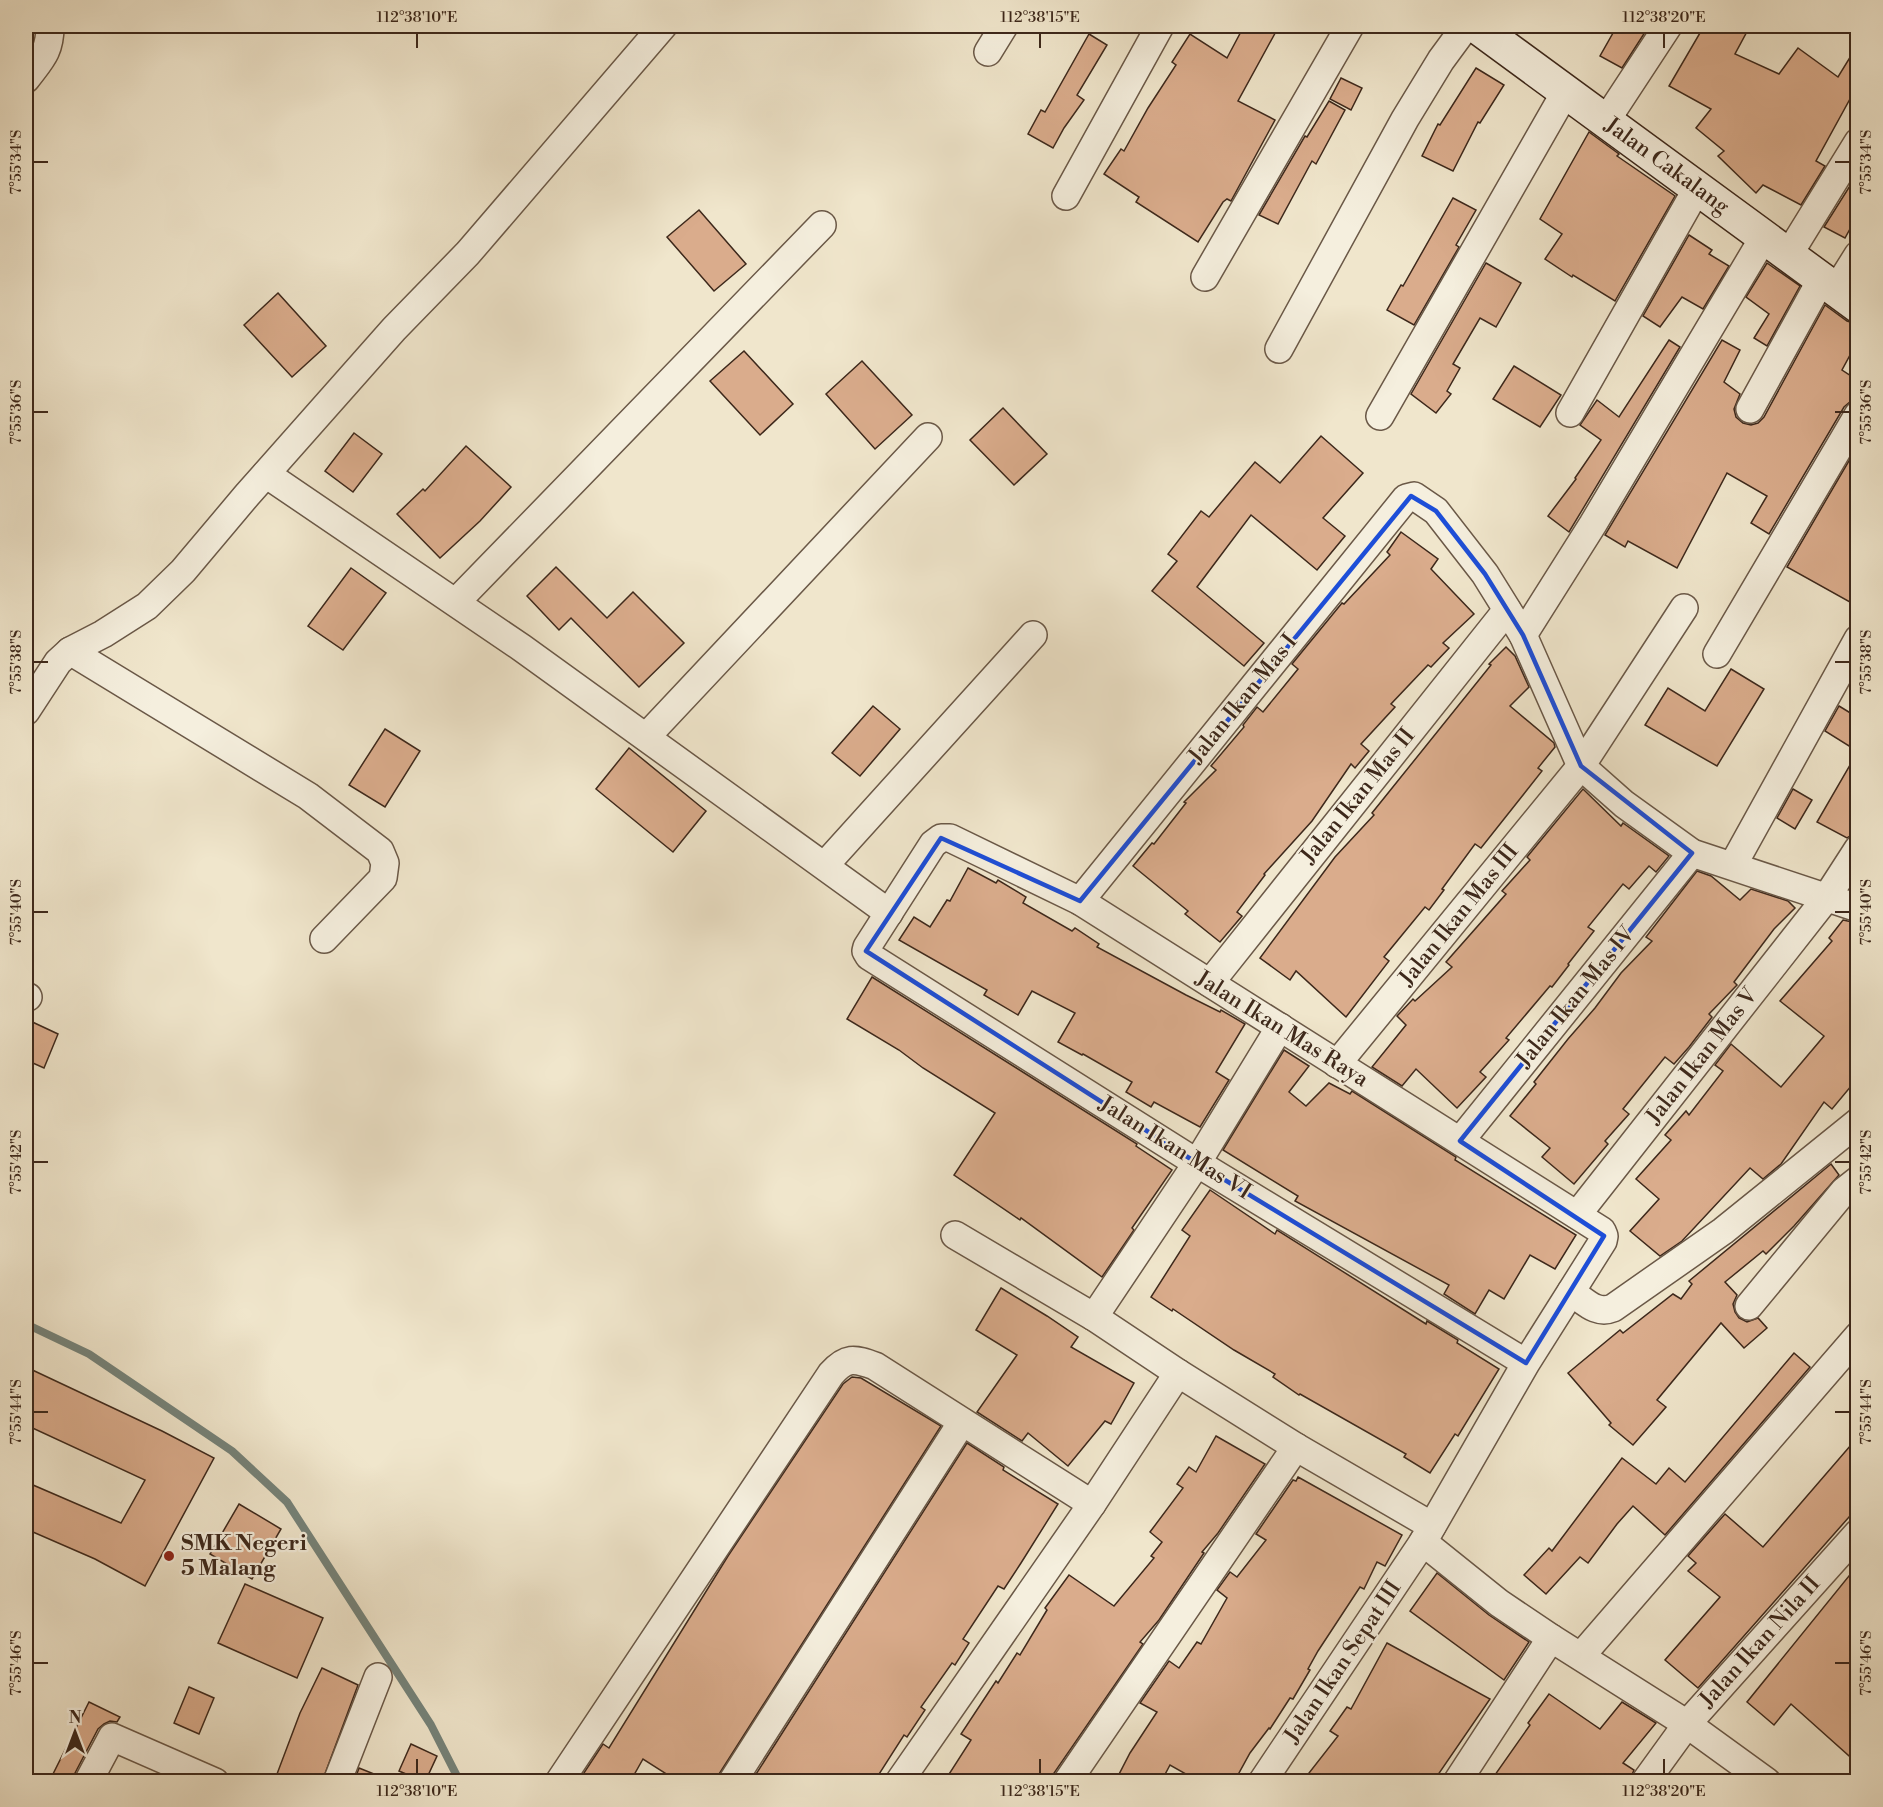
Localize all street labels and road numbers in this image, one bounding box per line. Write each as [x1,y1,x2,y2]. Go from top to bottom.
street label: Jalan Cakalang [1599,111,1735,221]
street label: Jalan Ikan Mas I [1182,629,1304,770]
street label: Jalan Ikan Mas II [1294,722,1421,870]
street label: Jalan Ikan Mas III [1393,838,1525,992]
street label: Jalan Ikan Mas IV [1510,921,1641,1074]
street label: Jalan Ikan Mas Raya [1190,964,1374,1093]
street label: Jalan Ikan Mas V [1640,982,1764,1130]
street label: Jalan Ikan Mas VI [1093,1090,1256,1206]
street label: Jalan Ikan Nila II [1693,1570,1827,1714]
street label: Jalan Ikan Sepat III [1278,1575,1408,1749]

